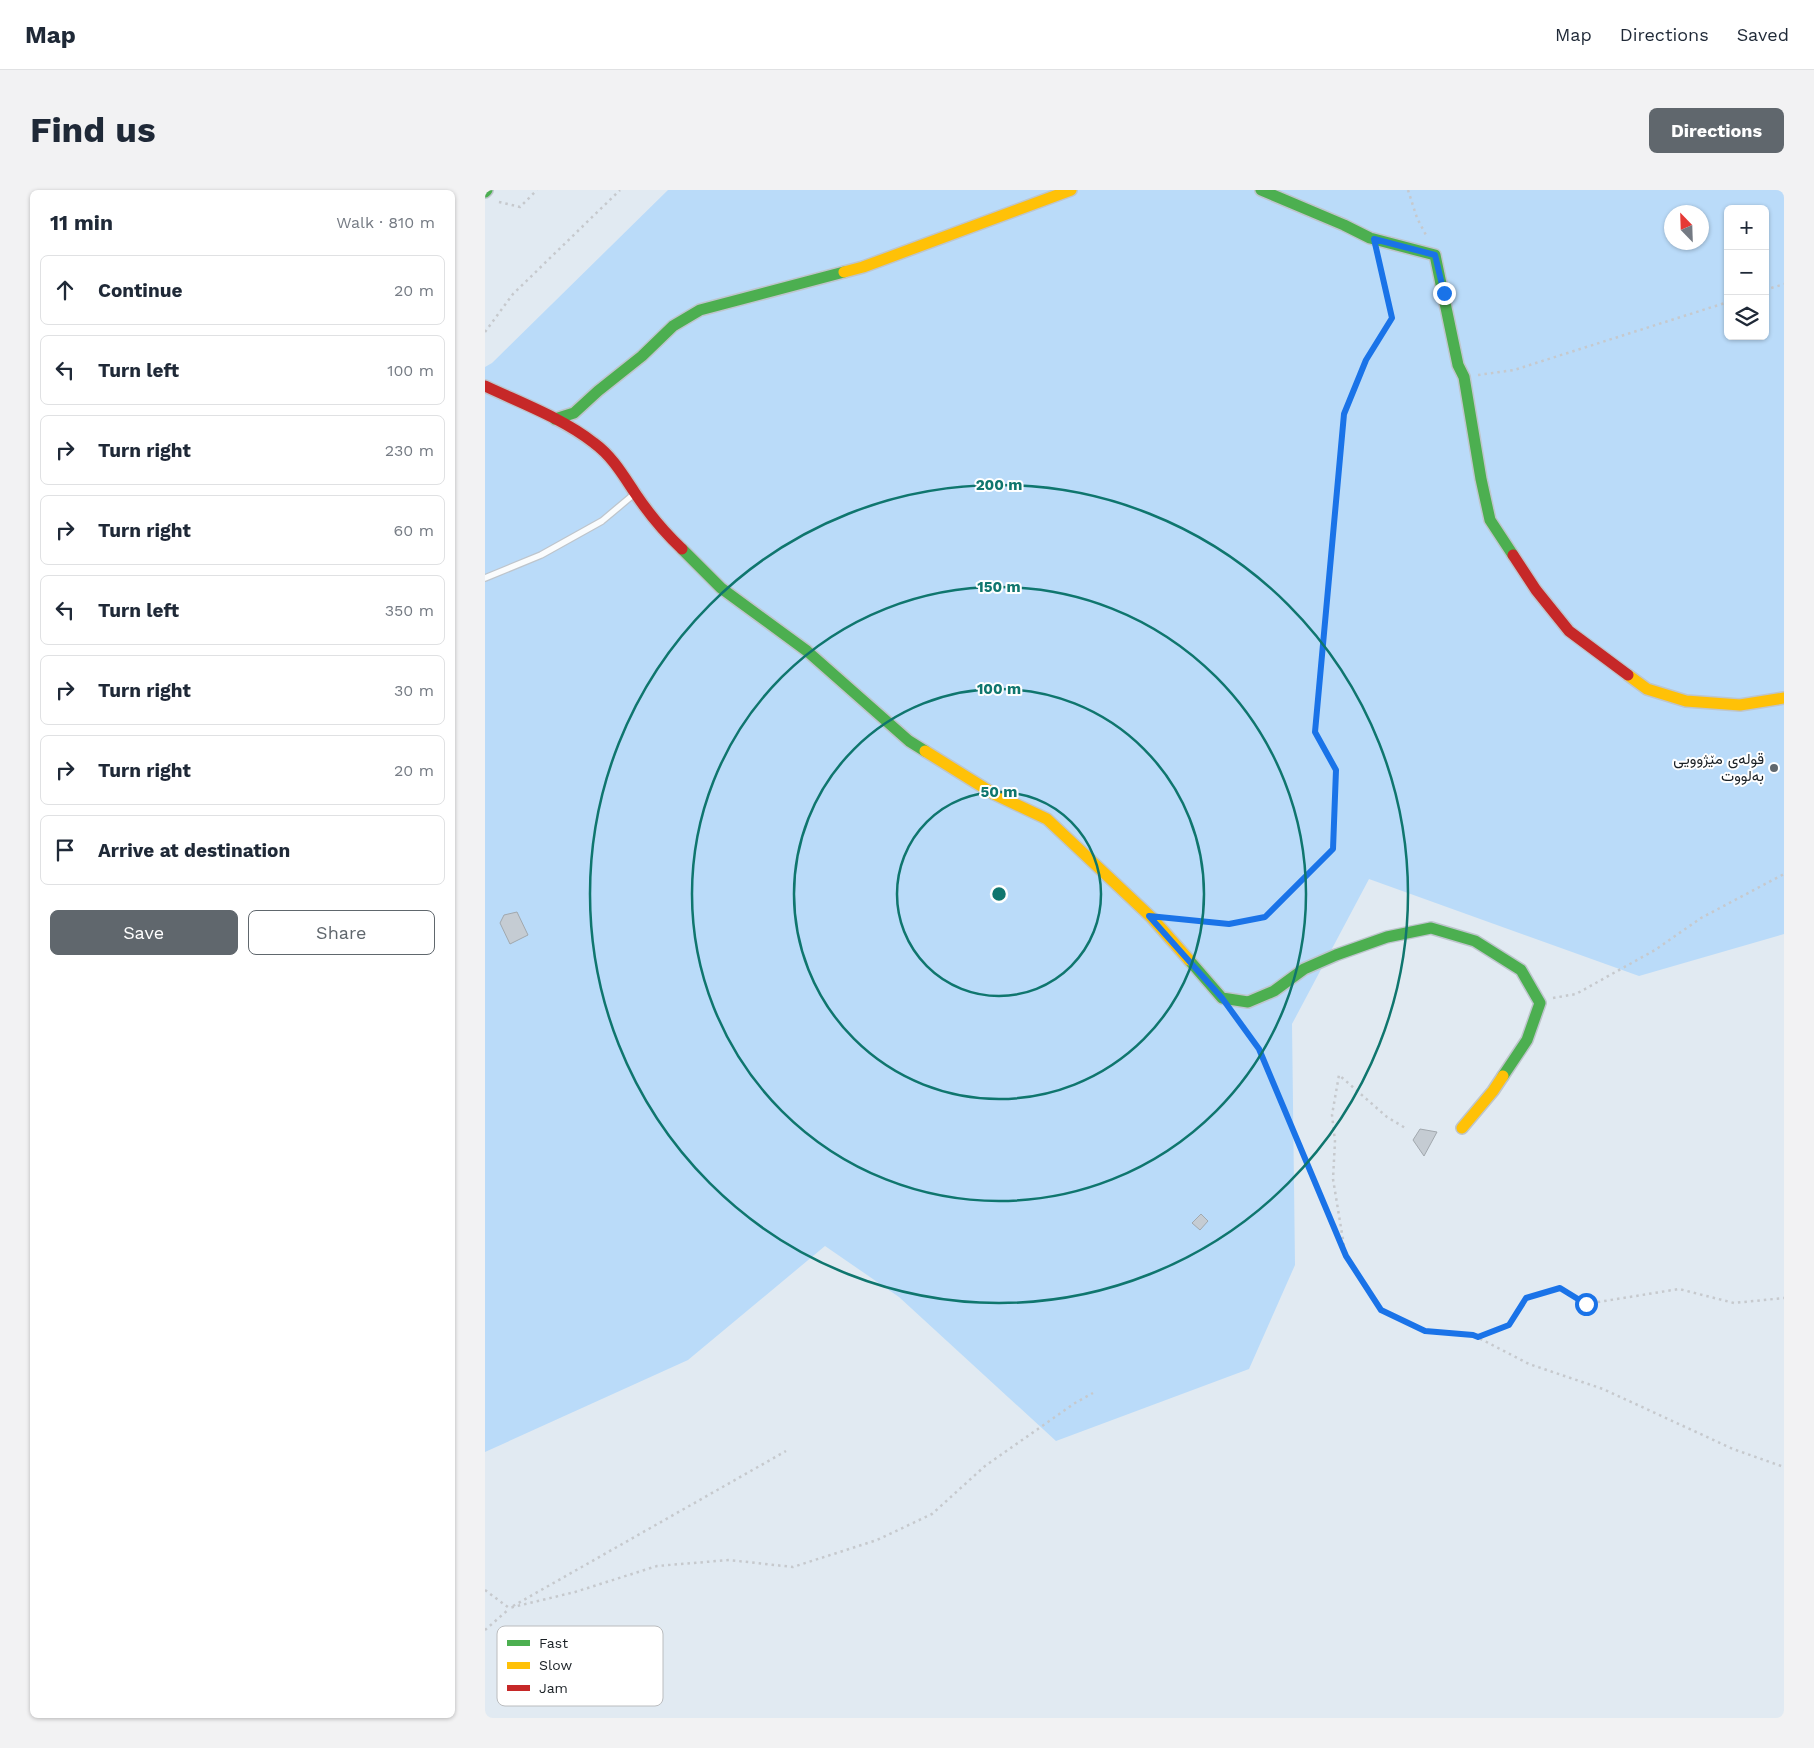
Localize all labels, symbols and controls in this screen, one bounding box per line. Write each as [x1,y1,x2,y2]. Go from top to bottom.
text: Map [25,21,76,49]
text: Map [1555,24,1592,45]
text: Directions [1620,24,1709,45]
text: Saved [1737,24,1789,45]
button: Directions [1649,108,1784,153]
text: Find us [30,109,156,151]
north arrow [1664,205,1709,250]
map controls [1724,205,1769,340]
button: + [1724,205,1769,250]
text: 11 min [50,210,113,235]
text: Walk · 810 m [336,213,435,232]
button: − [1724,250,1769,295]
icon: ahead [51,276,79,304]
text: Continue [98,279,182,302]
text: 20 m [394,281,434,300]
route end [1433,282,1456,305]
button: layers [1724,295,1769,340]
icon: left [51,356,79,384]
text: Turn left [98,359,179,382]
text: 100 m [387,361,434,380]
icon: right [51,436,79,464]
text: Turn right [98,439,191,462]
text: 230 m [385,441,434,460]
text: 200 m [976,476,1022,494]
icon: right [51,516,79,544]
text: Turn right [98,519,191,542]
text: 60 m [394,521,434,540]
text: 150 m [977,578,1021,596]
icon: left [51,596,79,624]
text: Turn left [98,599,179,622]
text: 350 m [385,601,434,620]
icon: right [51,676,79,704]
text: Turn right [98,679,191,702]
text: 100 m [977,680,1021,698]
text: 30 m [394,681,434,700]
place label: قولەی مێژوویی بەلووت [1673,750,1764,785]
icon: right [51,756,79,784]
text: Turn right [98,759,191,782]
text: 20 m [394,761,434,780]
marker: قولەی مێژوویی بەلووت [1768,762,1780,774]
text: 50 m [981,783,1017,801]
icon: arrive [51,836,79,864]
text: Arrive at destination [98,839,290,862]
centre of rings [990,885,1008,903]
button: Save [50,910,238,955]
button: Share [248,910,435,955]
route start [1575,1293,1598,1316]
legend [497,1626,663,1706]
text: Fast [539,1635,568,1651]
text: Slow [539,1657,572,1673]
text: Jam [539,1680,568,1696]

